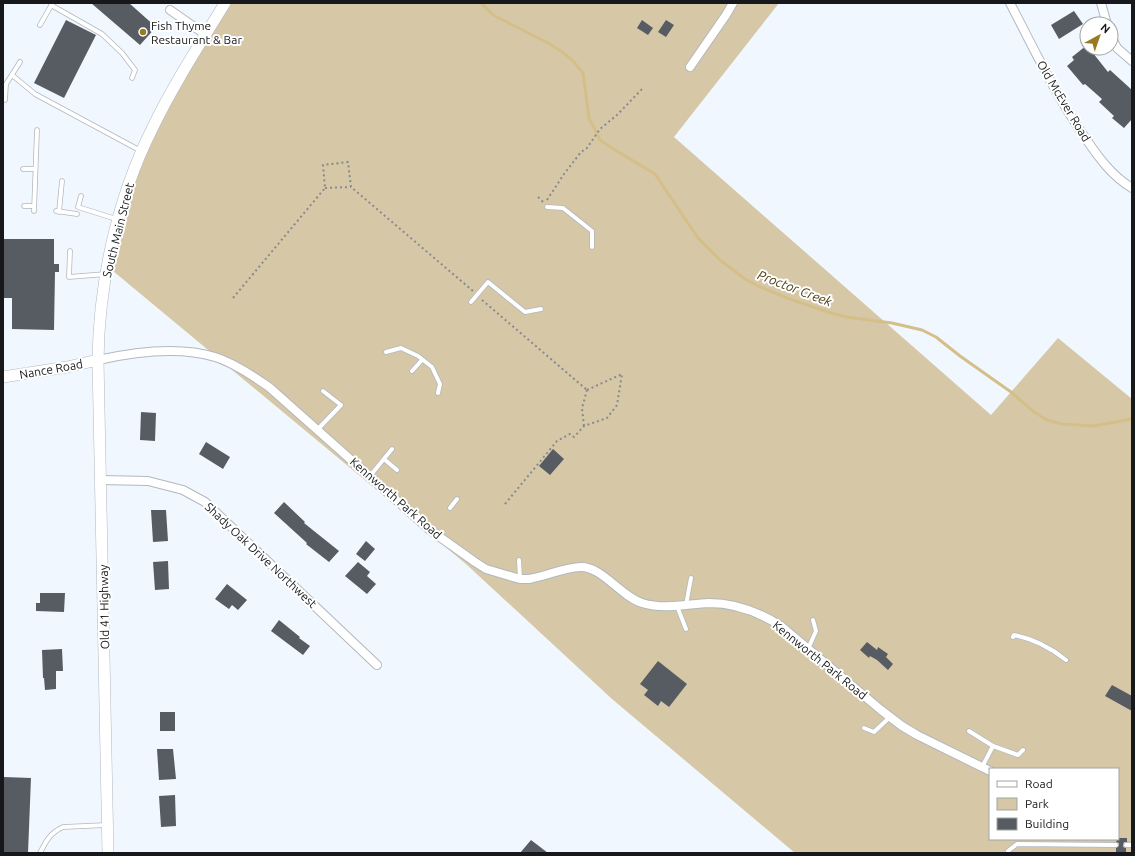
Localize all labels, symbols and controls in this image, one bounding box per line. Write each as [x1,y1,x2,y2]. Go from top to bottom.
north arrow [1079,16,1119,56]
place label: Fish Thyme Restaurant & Bar [151,19,242,46]
text: N [1098,21,1112,36]
marker: Fish Thyme Restaurant & Bar [138,27,148,37]
street label: Old McEver Road [1035,58,1093,144]
street label: South Main Street [100,181,136,279]
water label: Proctor Creek [756,267,834,309]
street label: Nance Road [18,357,84,381]
street label: Kennworth Park Road [348,455,444,541]
street label: Shady Oak Drive Northwest [203,500,320,610]
street label: Old 41 Highway [97,564,111,649]
street label: Kennworth Park Road [770,618,870,702]
legend [989,768,1119,840]
text: Road [1025,777,1053,790]
text: Park [1025,797,1049,810]
text: Building [1025,817,1069,830]

